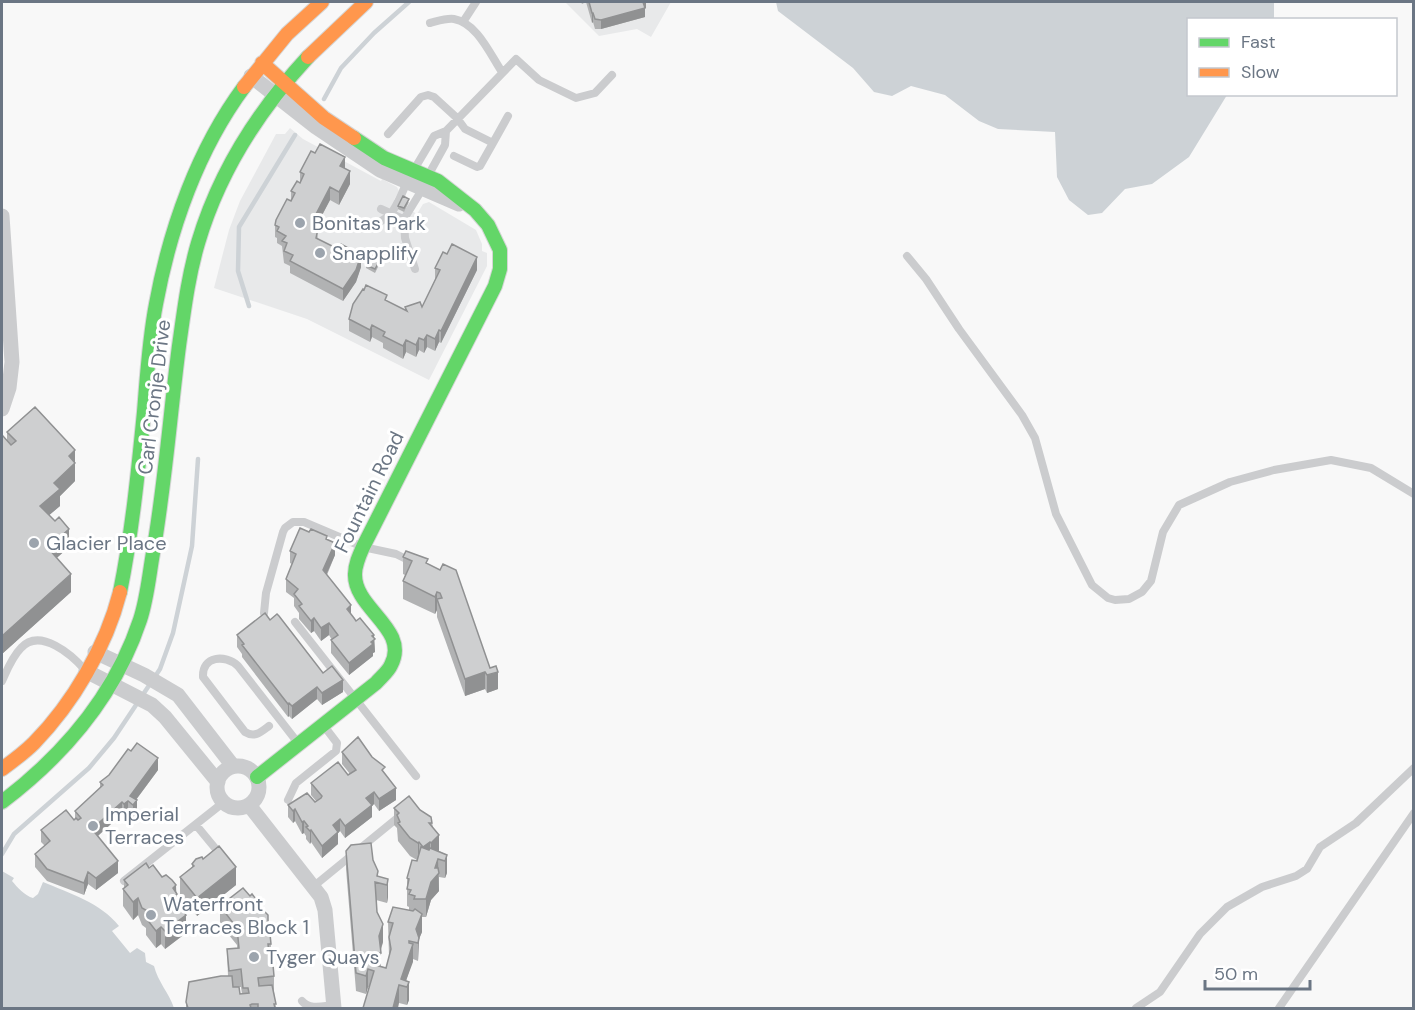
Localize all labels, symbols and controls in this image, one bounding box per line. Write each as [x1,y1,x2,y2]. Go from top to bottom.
legend [1187,18,1397,96]
text: Fast [1241,30,1276,54]
text: Slow [1241,60,1280,84]
place label: Bonitas Park [312,210,426,236]
marker: Bonitas Park [293,216,307,230]
place label: Snapplify [332,240,418,266]
marker: Snapplify [313,246,327,260]
street label: Carl Cronje Drive [132,318,176,476]
street label: Fountain Road [328,427,410,557]
place label: Glacier Place [46,530,167,556]
marker: Glacier Place [27,536,41,550]
place label: Imperial Terraces [105,801,184,850]
marker: Imperial Terraces [86,819,100,833]
place label: Waterfront Terraces Block 1 [163,891,309,940]
marker: Waterfront Terraces Block 1 [144,908,158,922]
place label: Tyger Quays [266,944,380,970]
marker: Tyger Quays [247,950,261,964]
scale bar [1205,953,1310,991]
text: 50 m [1214,962,1258,986]

